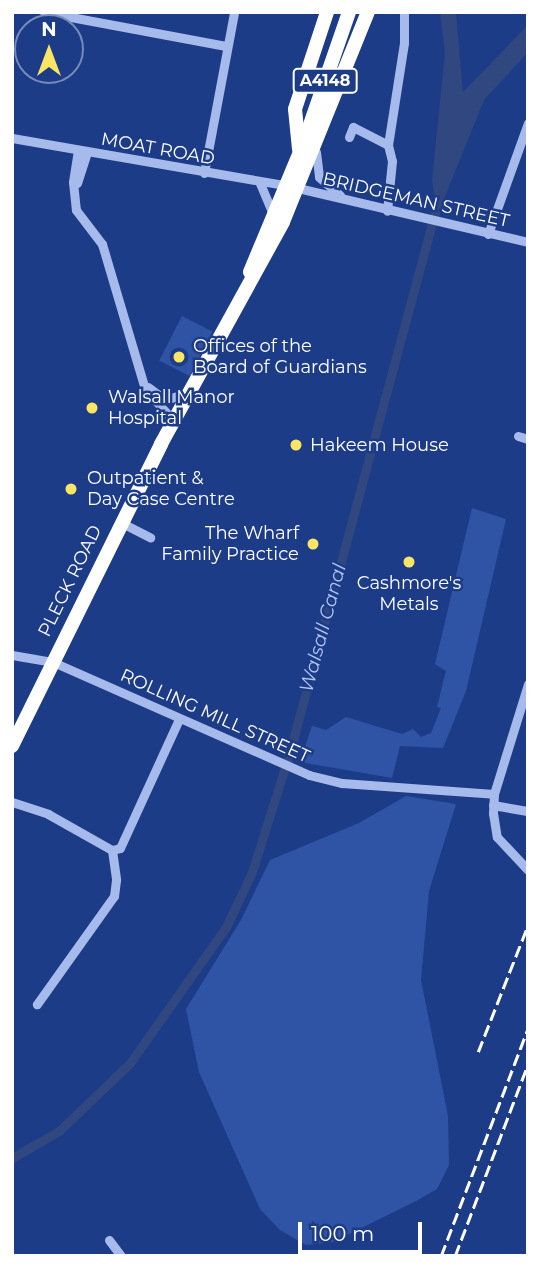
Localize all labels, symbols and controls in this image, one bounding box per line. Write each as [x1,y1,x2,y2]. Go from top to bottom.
north arrow [14,14,84,84]
text: N [41,18,57,41]
road number: A4148 [292,68,358,94]
street label: MOAT ROAD [99,128,217,170]
street label: BRIDGEMAN STREET [321,168,511,232]
place label: Offices of the Board of Guardians [193,336,367,378]
marker: Offices of the Board of Guardians [171,349,187,365]
place label: Walsall Manor Hospital [108,387,235,430]
marker: Walsall Manor Hospital [82,398,102,418]
place label: Hakeem House [310,434,449,456]
marker: Hakeem House [288,437,304,453]
place label: Outpatient & Day Case Centre [87,468,235,510]
marker: Outpatient & Day Case Centre [61,479,81,499]
street label: PLECK ROAD [34,522,106,640]
place label: The Wharf Family Practice [161,523,299,566]
marker: The Wharf Family Practice [305,536,321,552]
marker: Cashmore's Metals [401,554,417,570]
water label: Walsall Canal [295,561,351,695]
place label: Cashmore's Metals [357,573,461,616]
street label: ROLLING MILL STREET [117,664,313,768]
scale bar [302,1208,426,1252]
text: 100 m [311,1221,374,1246]

